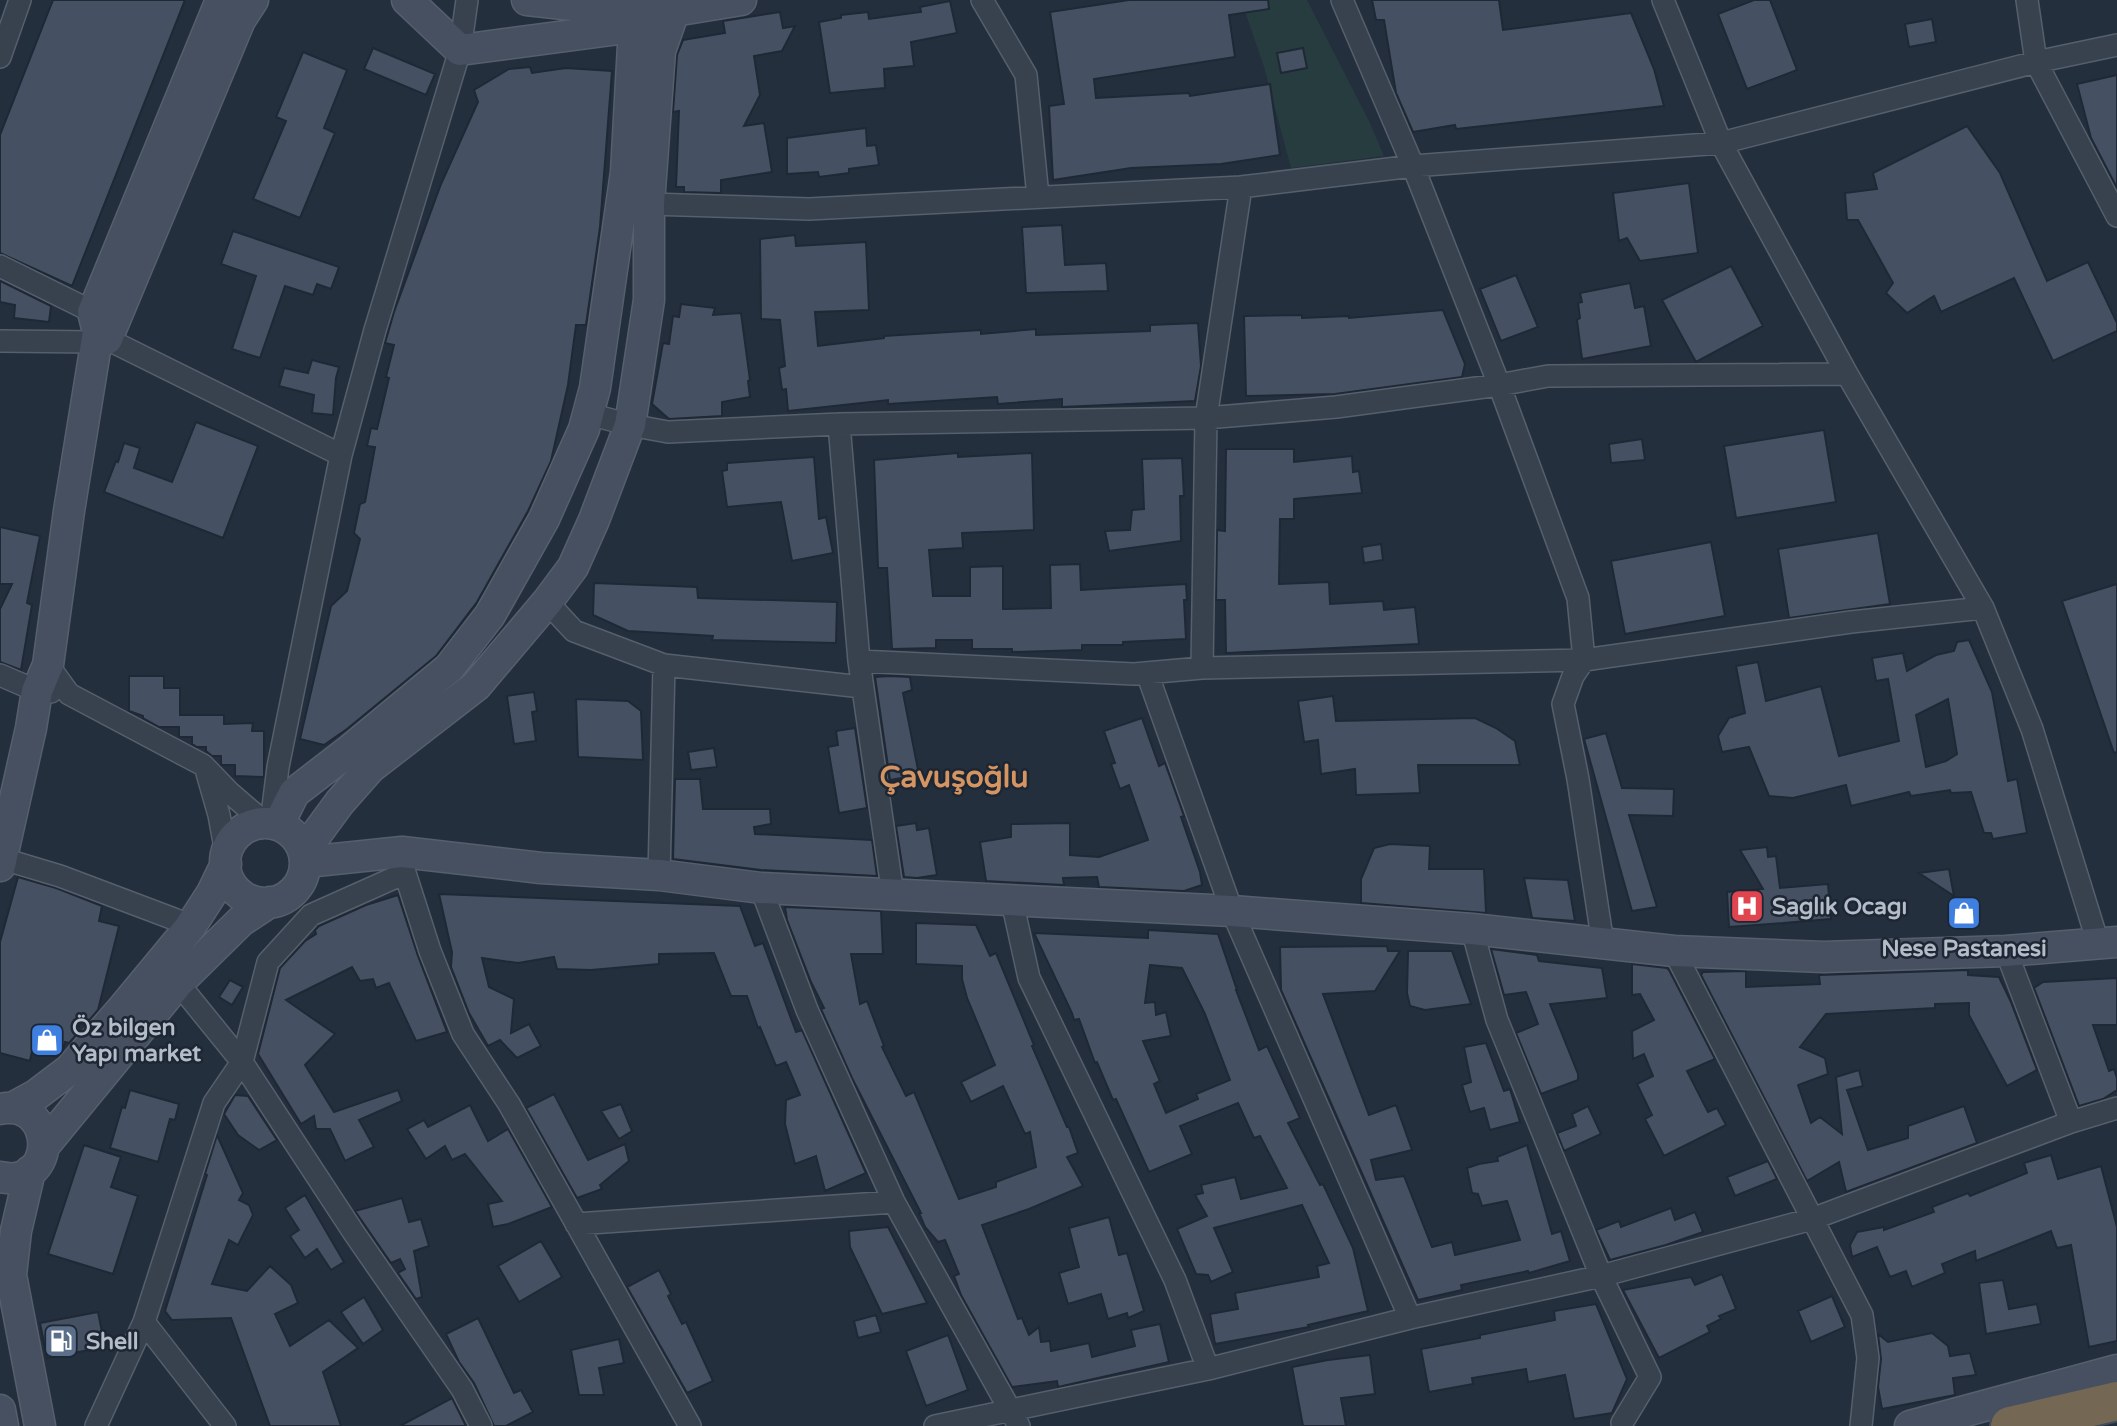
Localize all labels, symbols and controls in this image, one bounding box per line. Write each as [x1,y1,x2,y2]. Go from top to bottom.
district label: Çavuşoğlu [880,759,1028,796]
hospital icon: Saglık Ocagı [1728,887,1766,925]
place label: Saglık Ocagı [1772,893,1907,921]
shop icon: Nese Pastanesi [1945,894,1983,932]
place label: Nese Pastanesi [1881,935,2047,963]
place label: Öz bilgen Yapı market [72,1014,201,1068]
shop icon: Öz bilgen Yapı market [28,1021,66,1059]
fuel station icon: Shell [42,1322,80,1360]
place label: Shell [86,1328,138,1356]

